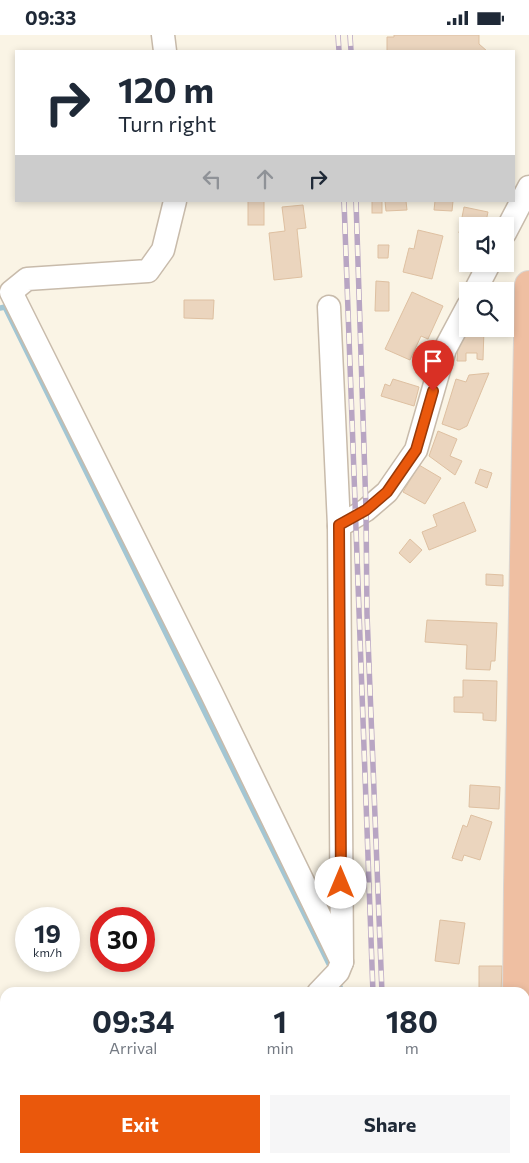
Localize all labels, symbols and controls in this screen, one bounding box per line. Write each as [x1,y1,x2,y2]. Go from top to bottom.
text: 09:33 [25,6,76,29]
text: 120 m [118,67,214,110]
icon: right [35,70,100,135]
text: Turn right [118,110,216,137]
icon: left [198,165,226,193]
icon: ahead [251,165,279,193]
icon: right [304,165,332,193]
map controls [459,217,514,337]
button: sound [459,217,514,272]
button: search [459,282,514,337]
pin [412,340,454,391]
icon: arrive [419,347,447,375]
position arrow [314,856,366,908]
speed limit sign: 30 [90,907,155,972]
text: 19 [34,918,61,948]
text: km/h [33,945,62,959]
text: 09:34 [92,1002,174,1039]
text: 1 [273,1002,287,1039]
text: 180 [386,1002,438,1039]
text: Arrival [109,1038,157,1057]
text: min [266,1038,294,1057]
text: m [405,1038,419,1057]
button: Exit [20,1095,260,1153]
button: Share [270,1095,510,1153]

